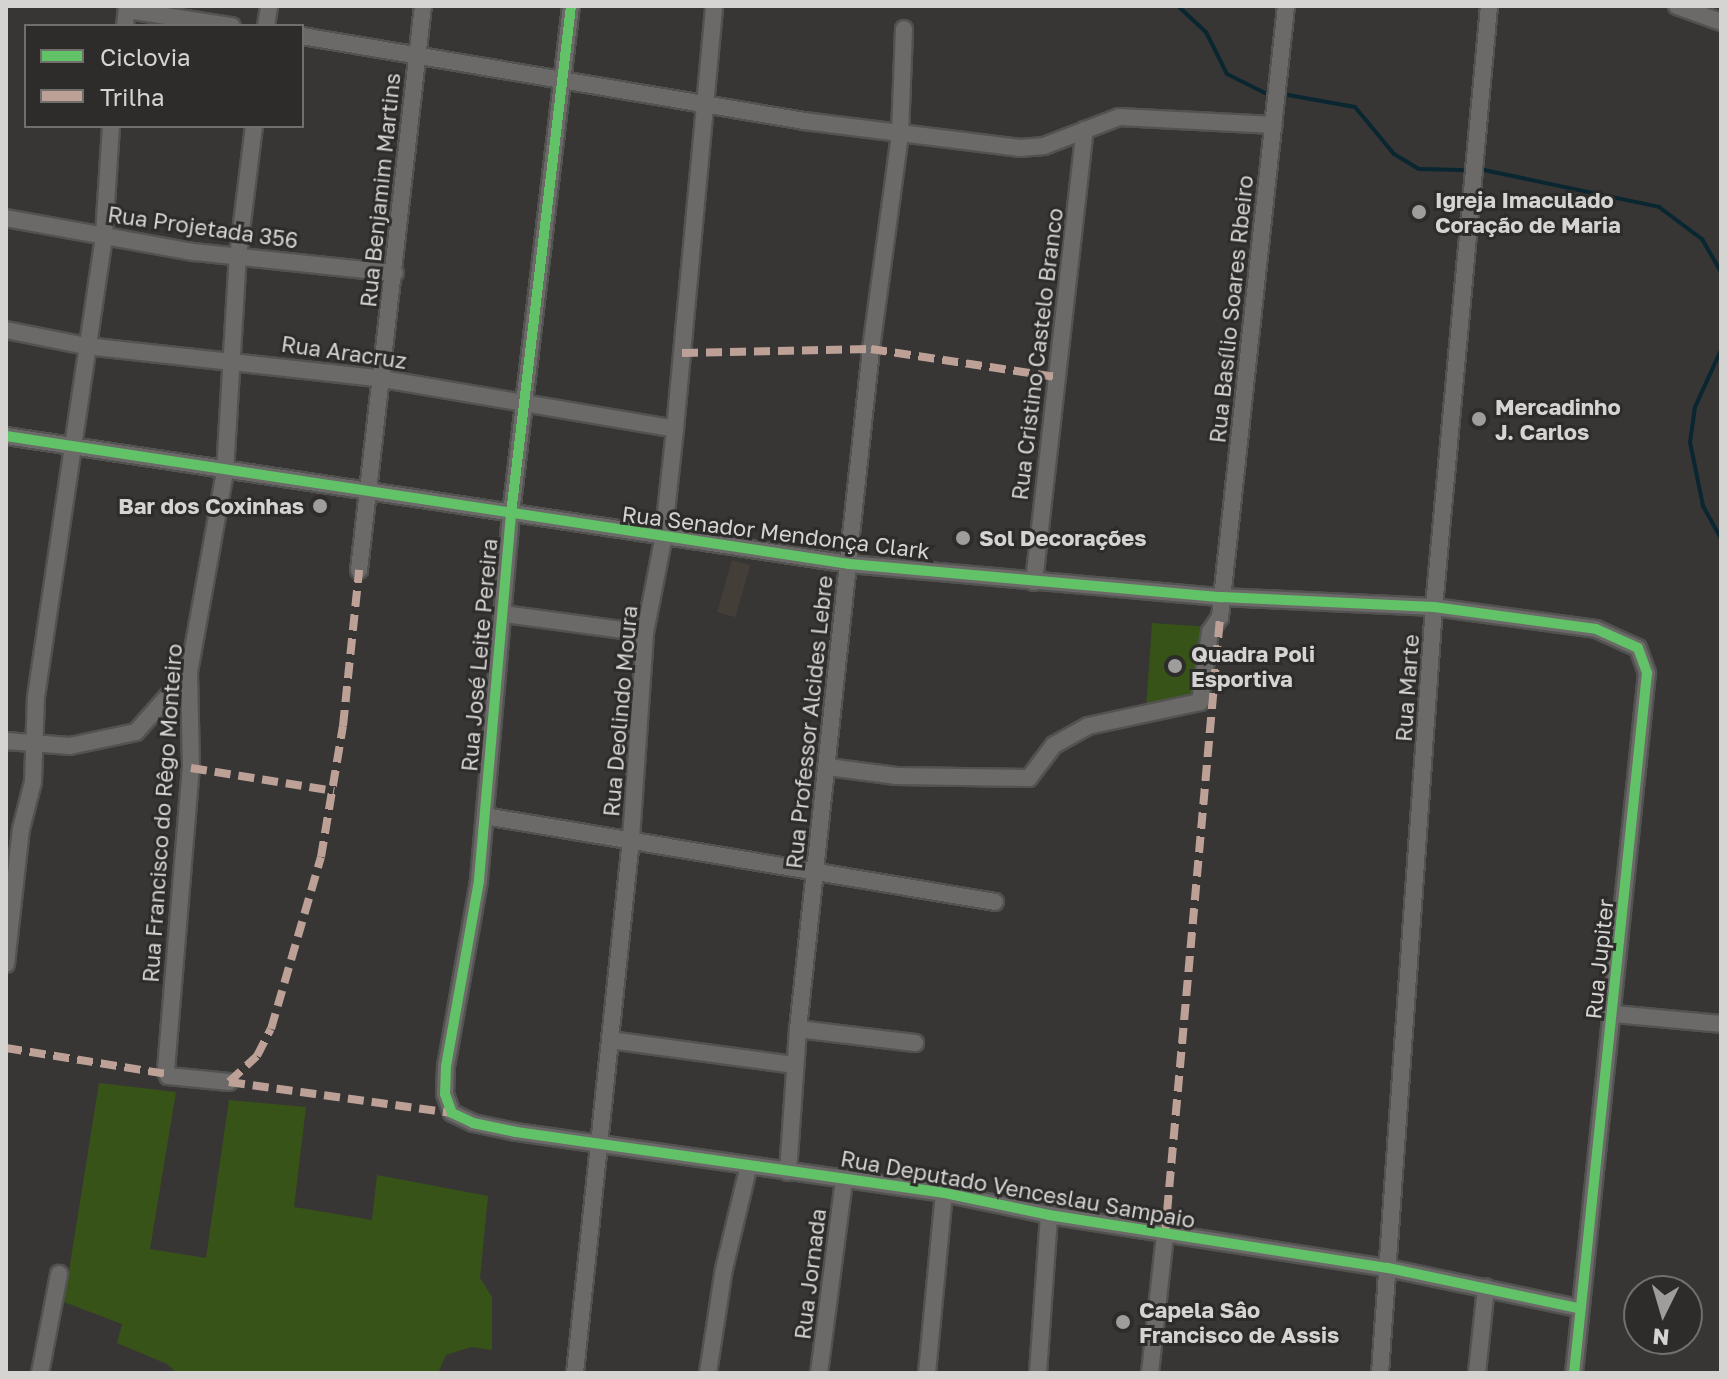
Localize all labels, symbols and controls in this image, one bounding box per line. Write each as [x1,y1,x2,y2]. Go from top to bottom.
legend [24,24,304,128]
text: Ciclovia [100,42,191,71]
street label: Rua Benjamim Martins [355,71,405,309]
text: Trilha [100,82,165,111]
street label: Rua Basílio Soares Rbeiro [1204,174,1258,444]
place label: Igreja Imaculado Coração de Maria [1435,186,1621,238]
street label: Rua Projetada 356 [106,201,300,253]
marker: Igreja Imaculado Coração de Maria [1410,203,1428,221]
street label: Rua Cristino Castelo Branco [1006,206,1068,502]
street label: Rua Aracruz [280,330,408,374]
place label: Mercadinho J. Carlos [1495,393,1621,444]
marker: Mercadinho J. Carlos [1470,410,1488,428]
place label: Bar dos Coxinhas [118,493,304,519]
marker: Bar dos Coxinhas [311,497,329,515]
street label: Rua Senador Mendonça Clark [620,500,932,564]
place label: Sol Decorações [979,525,1147,551]
marker: Sol Decorações [954,529,972,547]
street label: Rua José Leite Pereira [456,537,502,773]
street label: Rua Professor Alcides Lebre [780,574,838,870]
street label: Rua Deolindo Moura [598,604,642,818]
street label: Rua Marte [1390,633,1424,743]
place label: Quadra Poli Esportiva [1191,640,1315,692]
street label: Rua Francisco do Rêgo Monteiro [137,643,187,983]
marker: Quadra Poli Esportiva [1166,657,1184,675]
street label: Rua Jupiter [1580,898,1618,1020]
street label: Rua Deputado Venceslau Sampaio [839,1145,1197,1233]
street label: Rua Jornada [789,1207,831,1341]
north arrow [1623,1275,1703,1355]
place label: Capela Sâo Francisco de Assis [1139,1296,1339,1348]
marker: Capela Sâo Francisco de Assis [1114,1313,1132,1331]
text: N [1652,1323,1671,1352]

